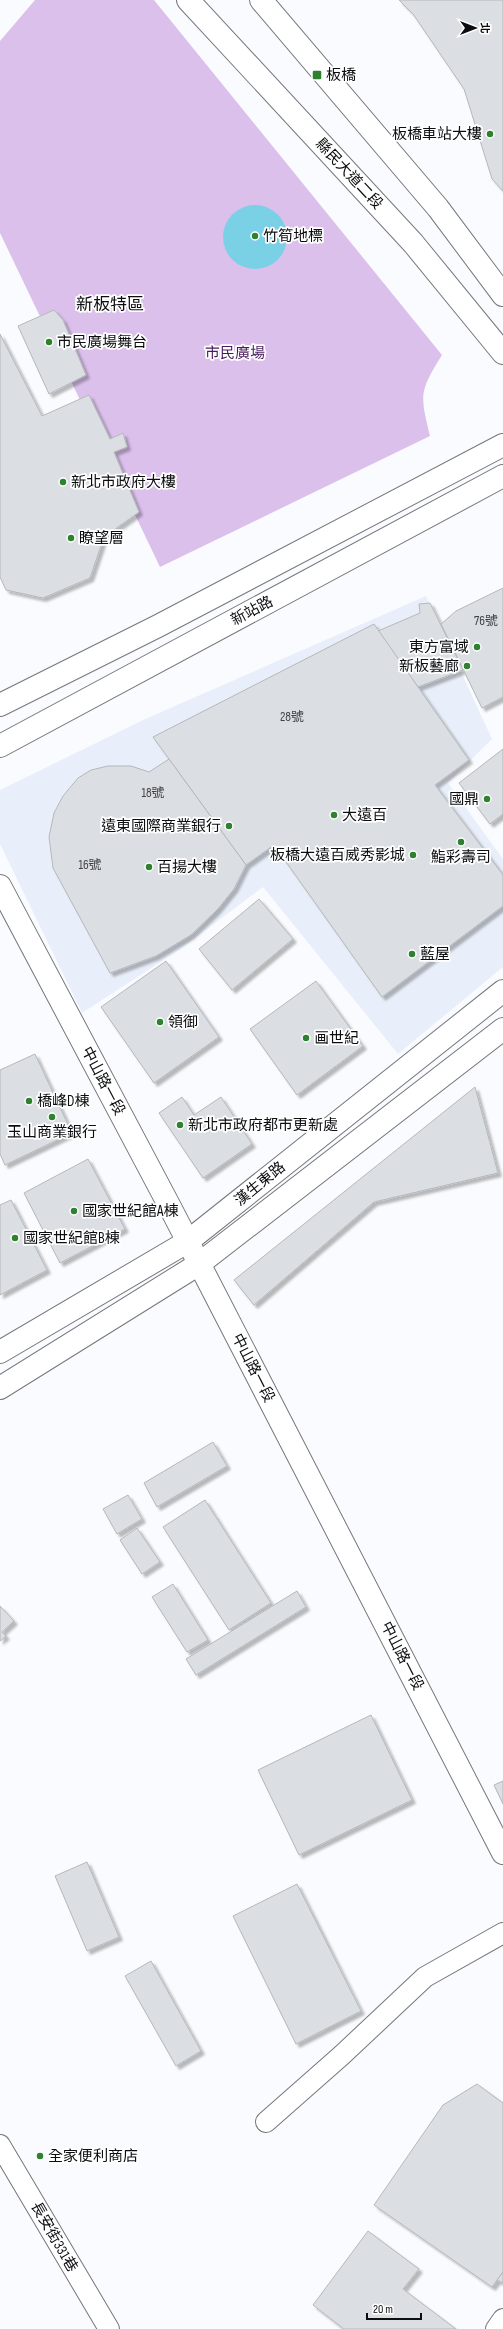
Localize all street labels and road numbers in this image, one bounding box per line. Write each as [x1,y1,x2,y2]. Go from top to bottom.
street label: 縣民大道二段 [311,135,387,213]
street label: 新站路 [228,592,276,630]
street label: 中山路一段 [77,1043,129,1119]
street label: 漢生東路 [231,1158,289,1210]
street label: 中山路一段 [228,1330,278,1406]
street label: 中山路一段 [377,1618,427,1694]
street label: 長安街331巷 [26,2199,82,2275]

